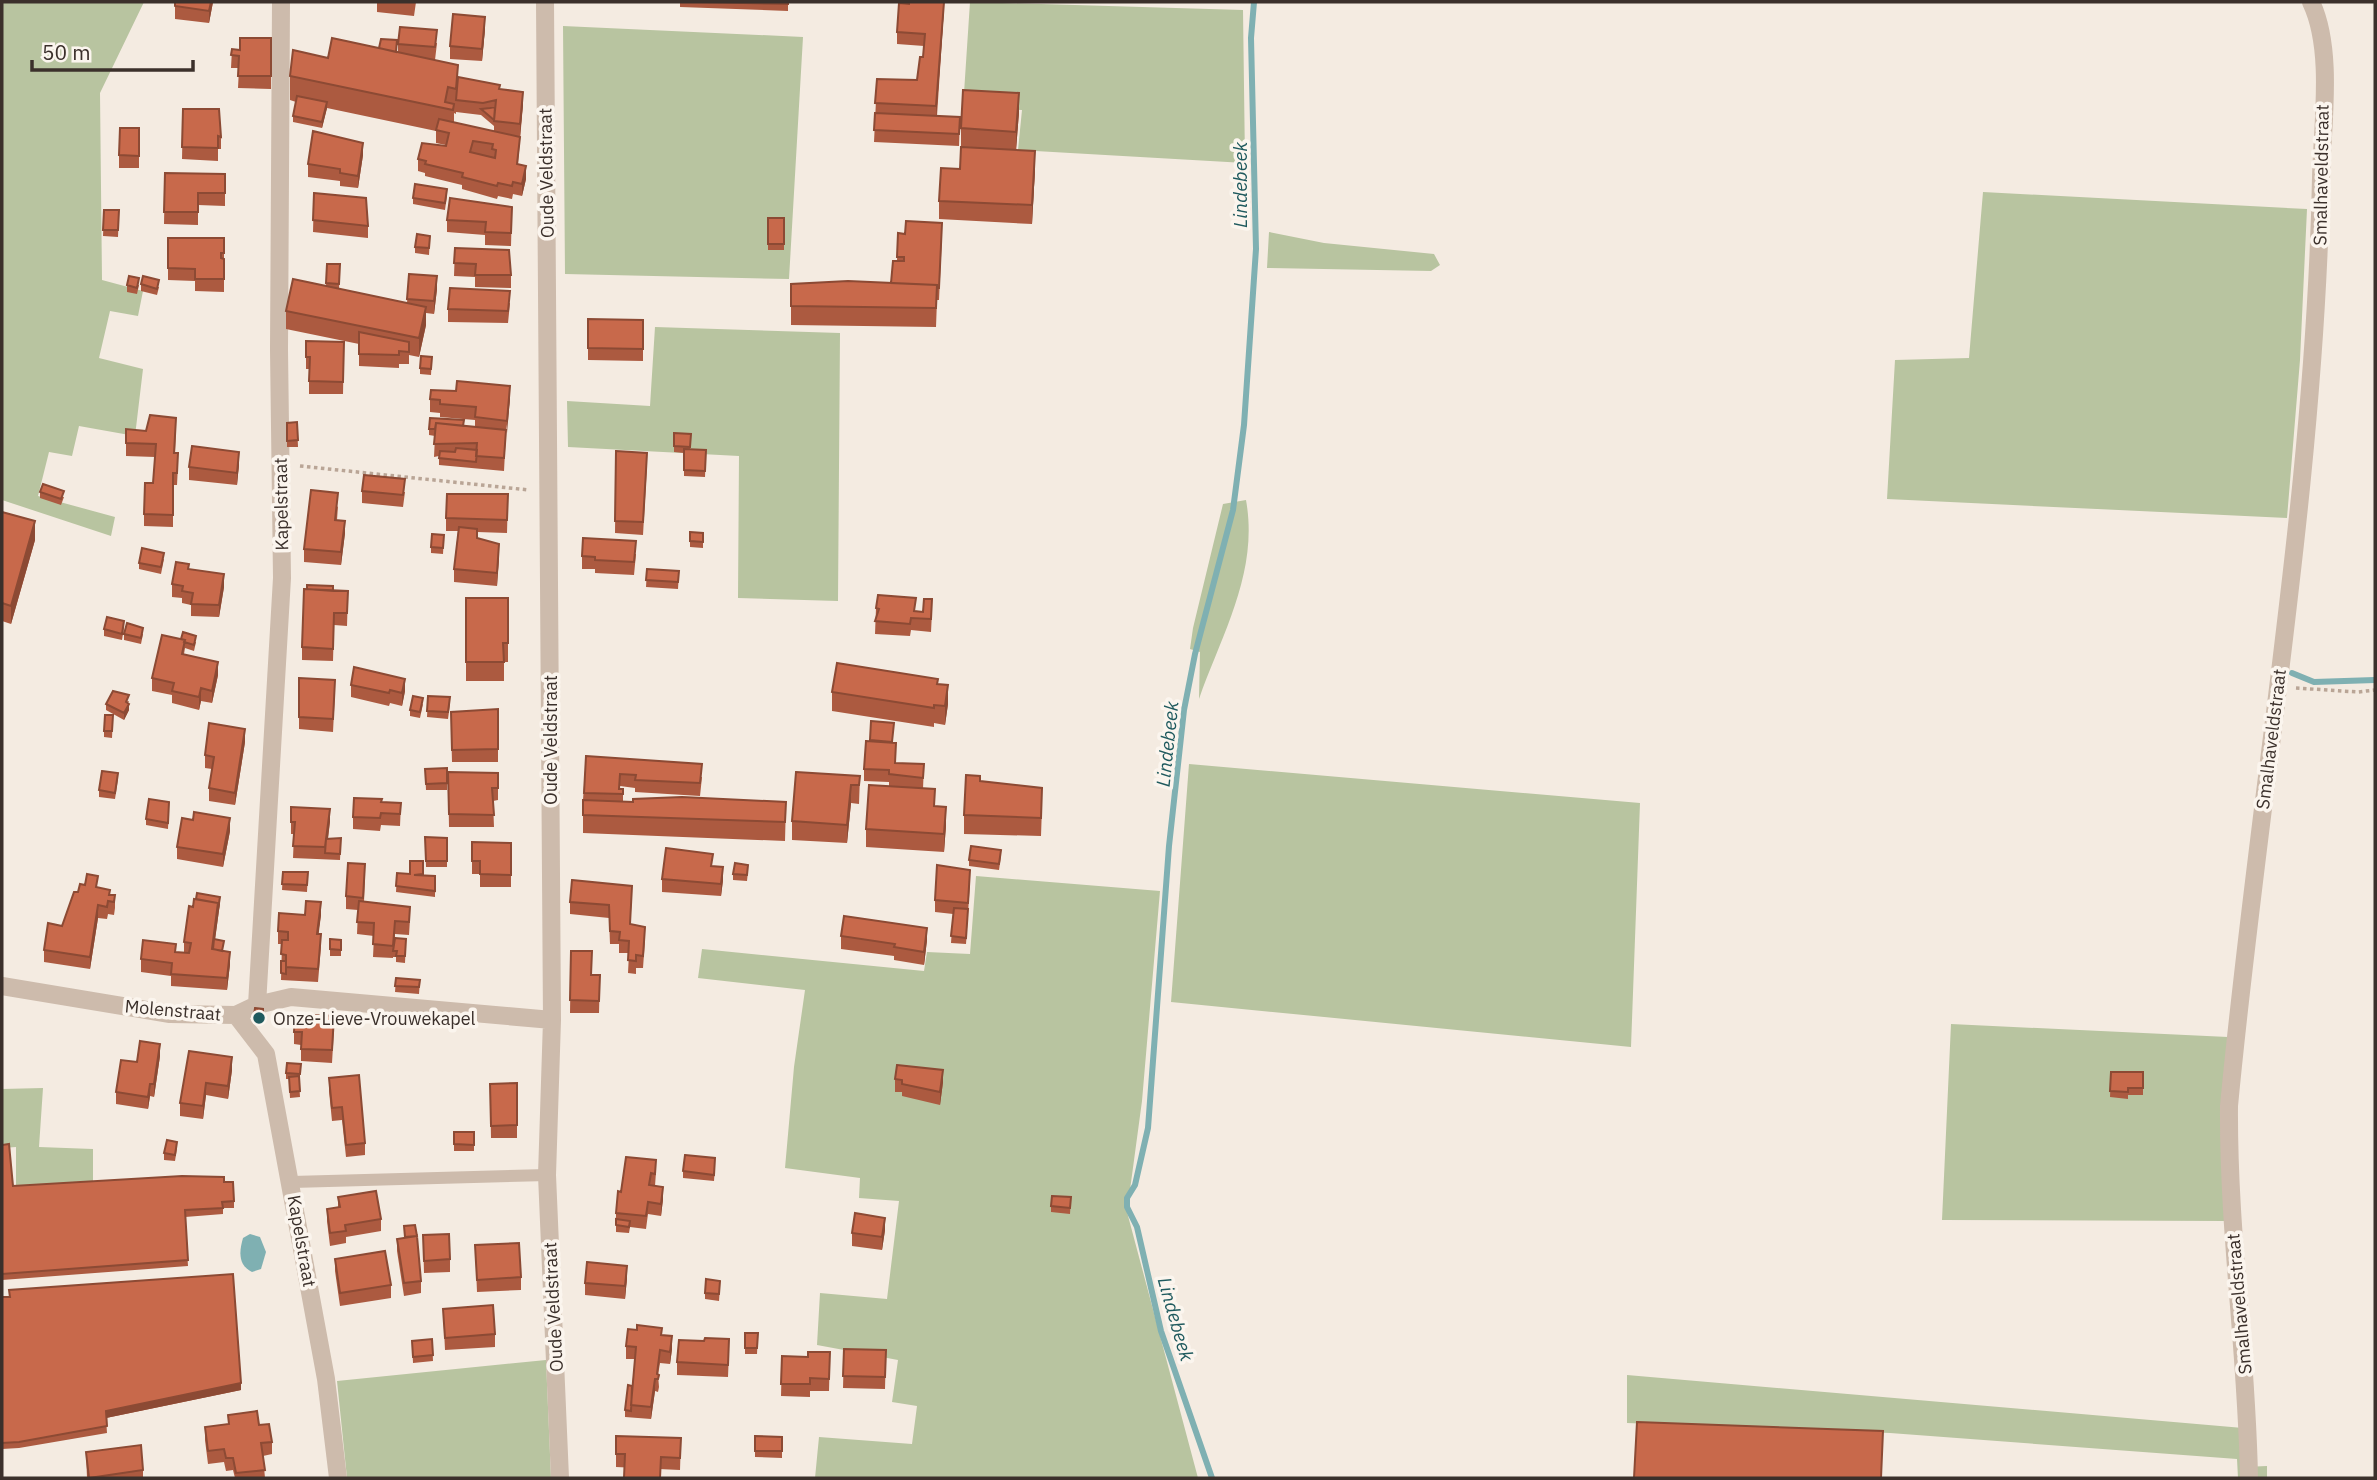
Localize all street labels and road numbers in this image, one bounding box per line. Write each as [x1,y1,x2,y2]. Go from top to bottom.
street label: Smalhaveldstraat [2308,104,2334,246]
street label: Oude Veldstraat [533,108,559,238]
street label: Kapelstraat [269,457,293,551]
street label: Smalhaveldstraat [2251,667,2291,811]
street label: Oude Veldstraat [539,675,562,805]
street label: Molenstraat [124,994,222,1026]
street label: Kapelstraat [283,1193,321,1289]
street label: Smalhaveldstraat [2221,1233,2257,1375]
street label: Oude Veldstraat [538,1241,568,1373]

